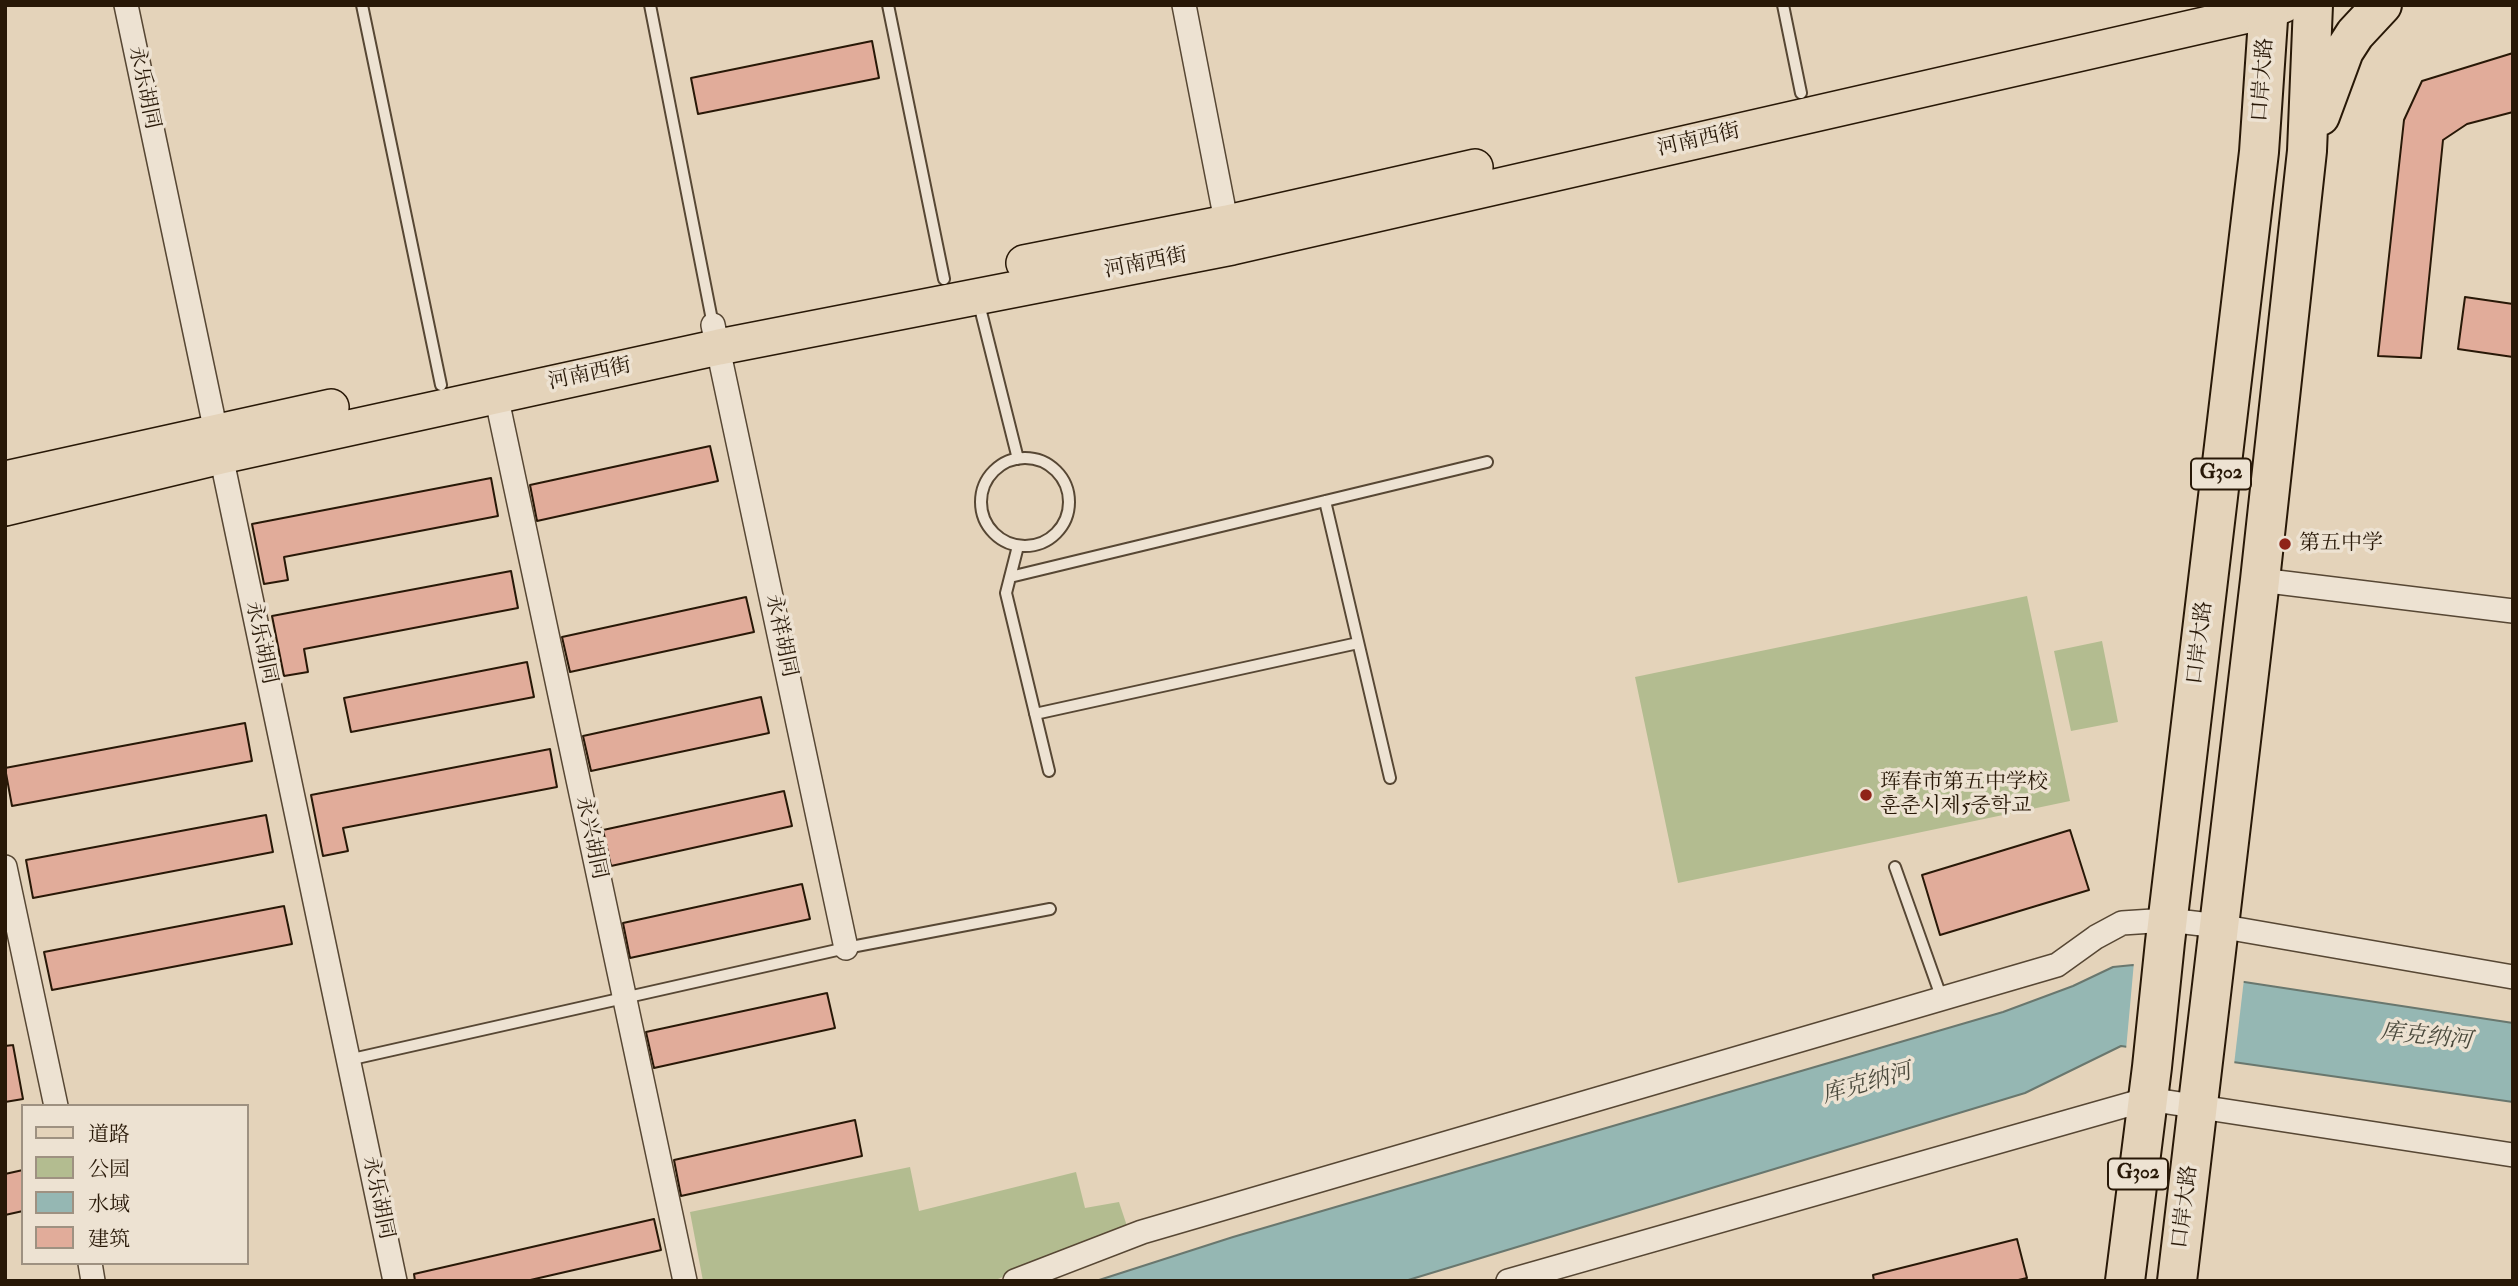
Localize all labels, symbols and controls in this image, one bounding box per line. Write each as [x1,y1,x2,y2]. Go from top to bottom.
street label: 口岸大路 [2249,37,2279,123]
street label: 永乐胡同 [122,44,164,132]
street label: 河南西街 [1655,119,1743,163]
street label: 河南西街 [1102,244,1190,284]
street label: 河南西街 [546,354,634,396]
road number: G302 [2191,458,2251,489]
place label: 第五中学 [2299,531,2383,557]
marker: 第五中学 [2277,536,2293,552]
street label: 永祥胡同 [759,592,801,680]
street label: 永乐胡同 [239,599,281,687]
street label: 口岸大路 [2183,600,2219,686]
place label: 珲春市第五中学校 훈춘시제5중학교 [1880,770,2048,820]
marker: 珲春市第五中学校 훈춘시제5중학교 [1858,787,1874,803]
street label: 永兴胡同 [569,794,611,882]
water label: 库克纳河 [2379,1019,2473,1057]
water label: 库克纳河 [1819,1059,1915,1111]
legend [21,1104,248,1265]
text: 道路 [88,1121,130,1148]
street label: 永乐胡同 [356,1154,398,1242]
text: 公园 [88,1156,130,1183]
road number: G302 [2108,1158,2168,1190]
street label: 口岸大路 [2168,1164,2204,1250]
text: 水域 [88,1191,130,1218]
text: 建筑 [88,1226,130,1253]

